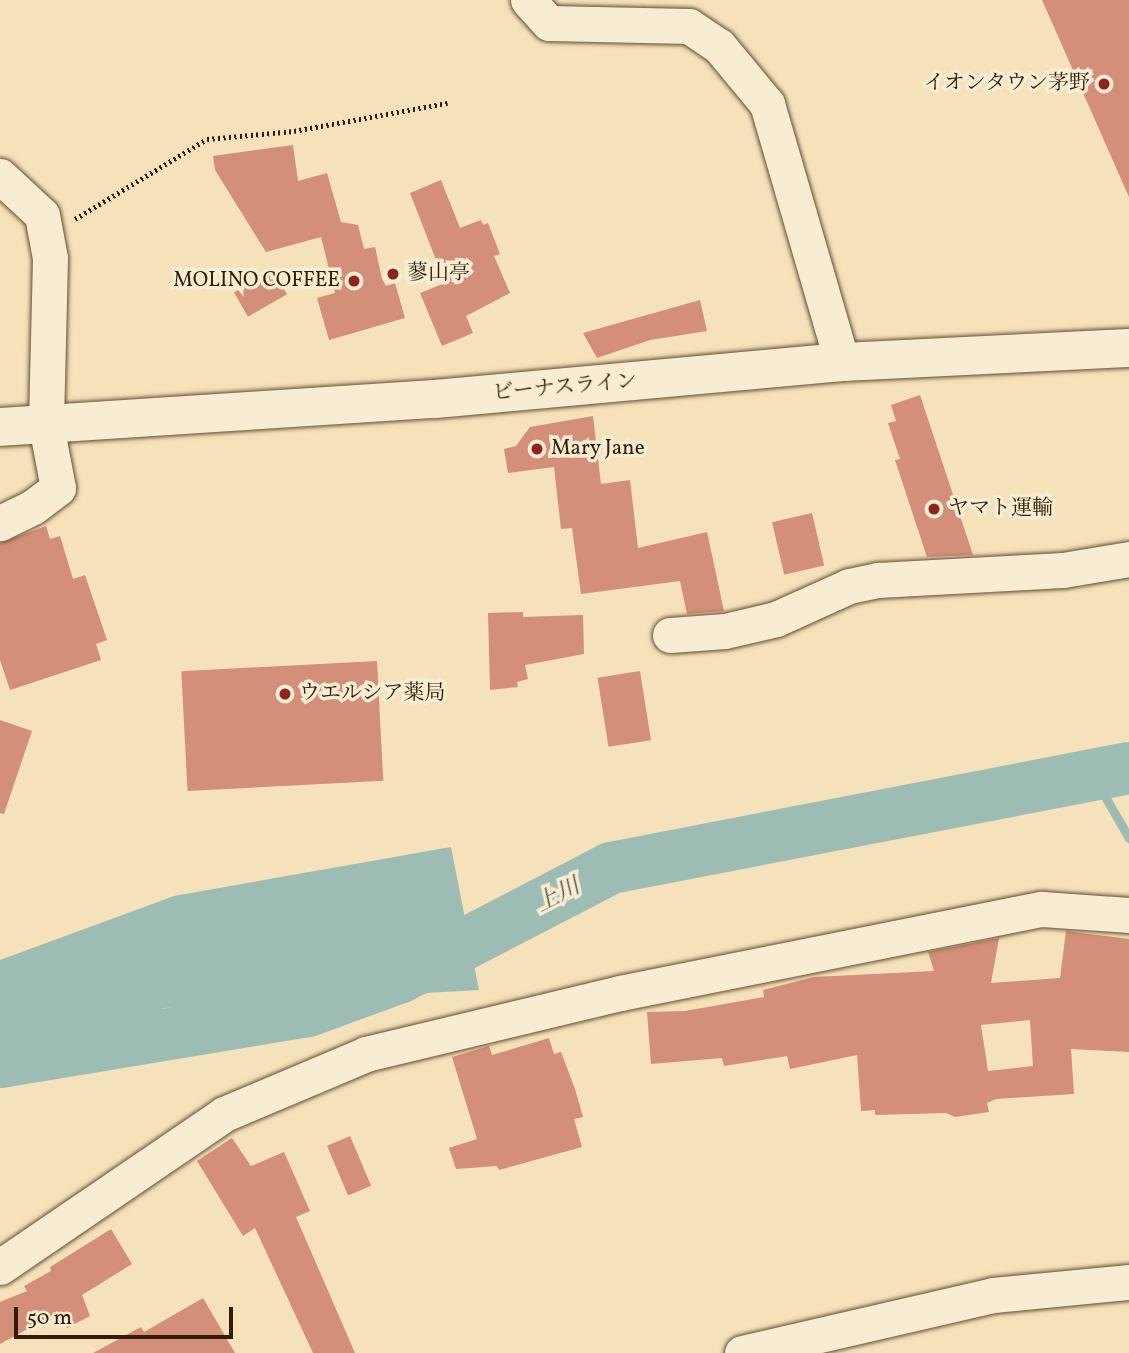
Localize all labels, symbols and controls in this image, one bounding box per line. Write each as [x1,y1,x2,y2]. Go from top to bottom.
place label: イオンタウン茅野 [922,71,1090,97]
marker: イオンタウン茅野 [1096,76,1112,92]
place label: 蓼山亭 [407,261,470,287]
marker: 蓼山亭 [385,266,401,282]
place label: MOLINO COFFEE [173,268,340,294]
marker: MOLINO COFFEE [346,273,362,289]
street label: ビーナスライン [491,369,639,407]
place label: Mary Jane [551,436,645,462]
marker: Mary Jane [529,441,545,457]
place label: ヤマト運輸 [948,496,1053,522]
marker: ヤマト運輸 [926,501,942,517]
place label: ウエルシア薬局 [299,681,446,707]
marker: ウエルシア薬局 [277,686,293,702]
water label: 上川 [531,873,585,919]
scale bar [18,1294,236,1338]
text: 50 m [27,1304,72,1333]

